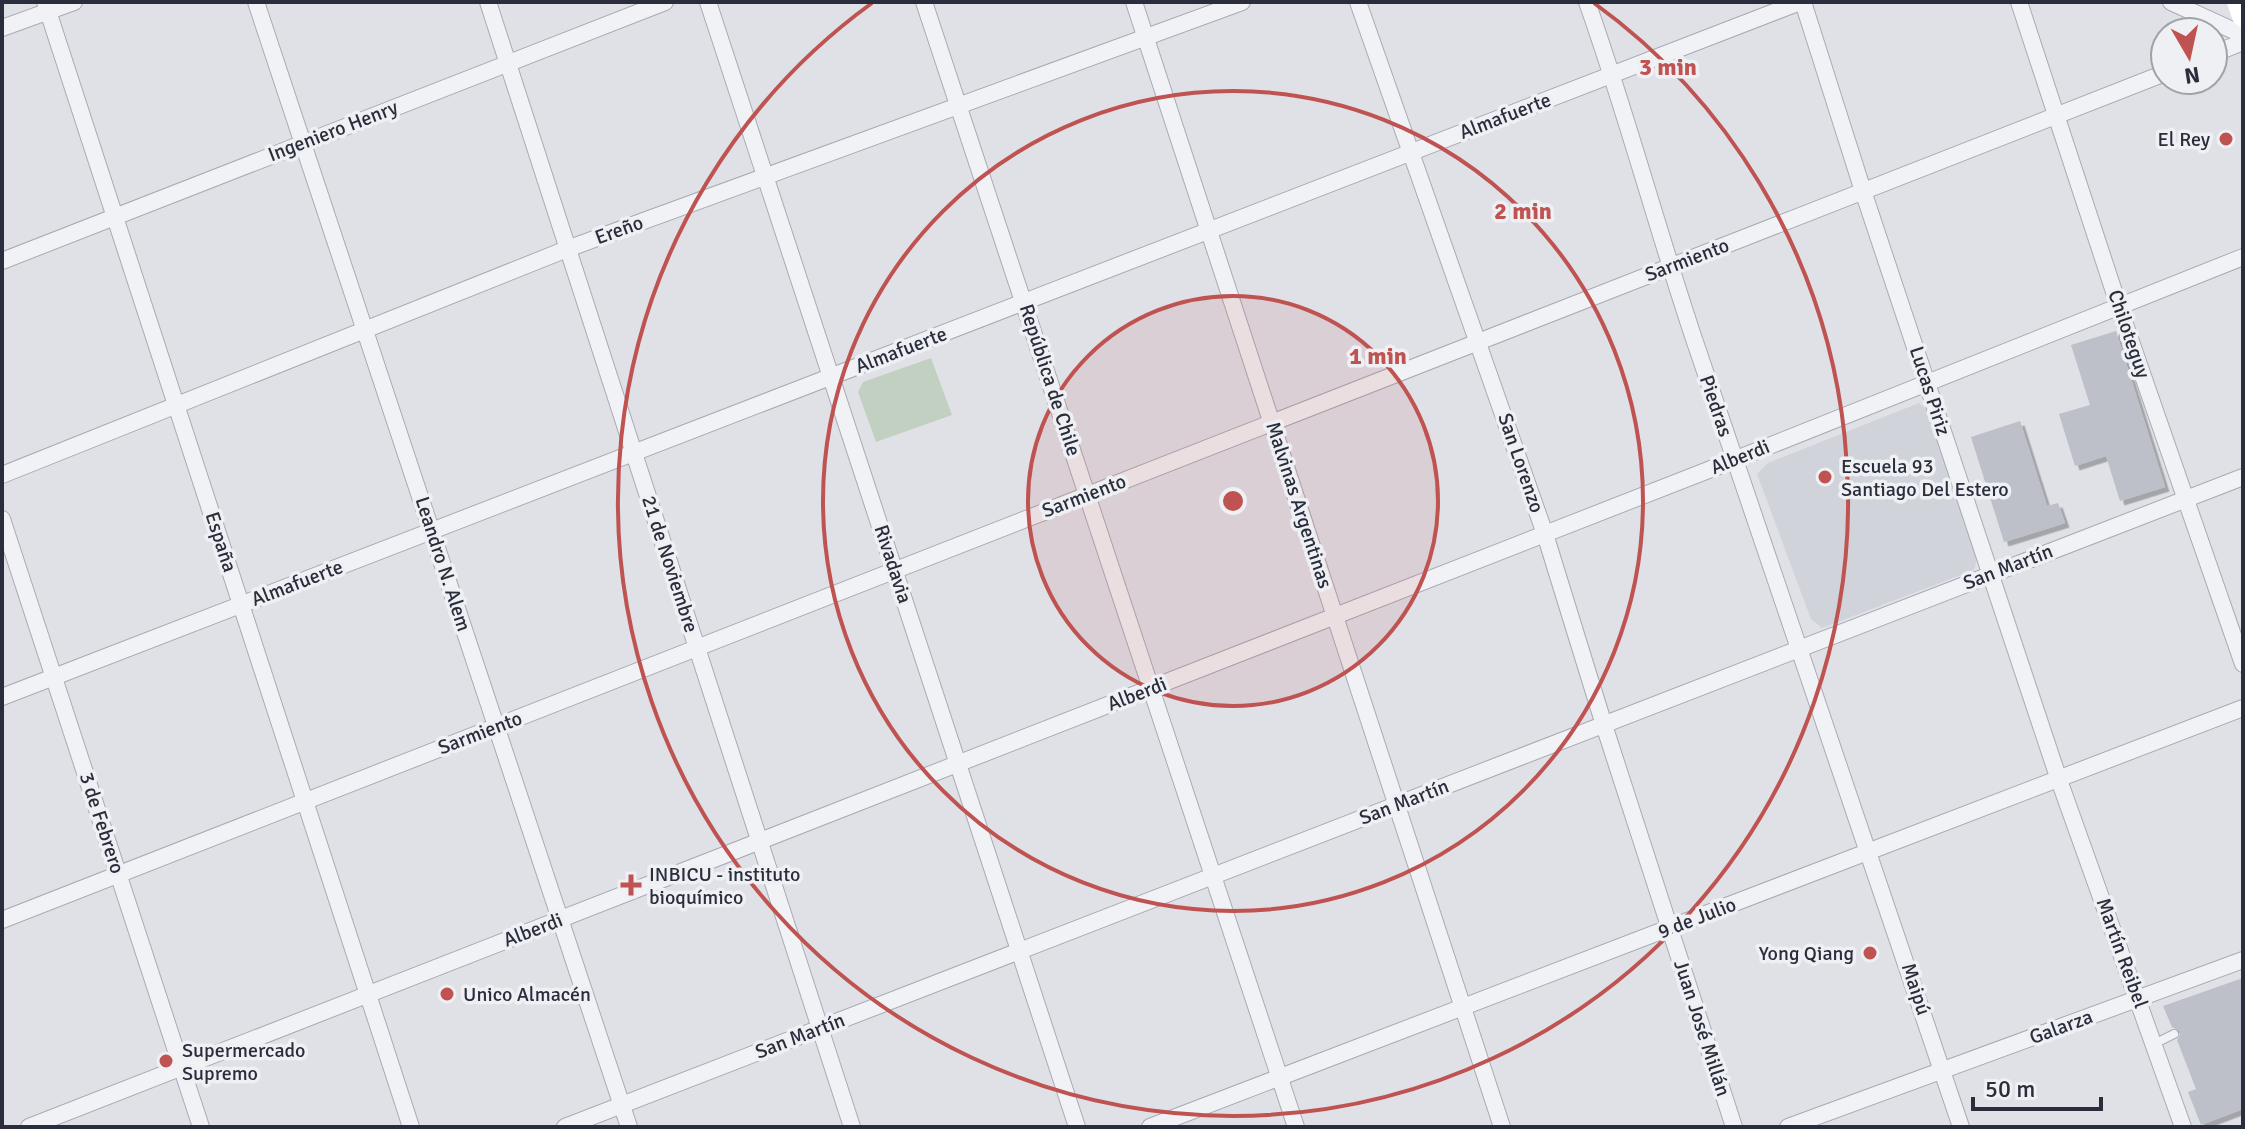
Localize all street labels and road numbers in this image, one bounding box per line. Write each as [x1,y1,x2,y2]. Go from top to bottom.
street label: Almafuerte [1456,87,1554,145]
street label: Ingeniero Henry [265,95,402,167]
street label: Ereño [591,210,647,250]
street label: Sarmiento [1641,233,1733,287]
street label: Chiloteguy [2102,286,2156,382]
street label: República de Chile [1014,301,1086,459]
street label: Almafuerte [852,321,950,379]
street label: Lucas Piriz [1904,343,1956,439]
street label: Piedras [1694,372,1738,440]
street label: San Lorenzo [1492,410,1550,516]
street label: Malvinas Argentinas [1260,419,1338,592]
street label: Alberdi [1707,434,1773,480]
street label: Sarmiento [1038,469,1130,523]
street label: 21 de Noviembre [636,492,704,636]
street label: Leandro N. Alem [409,493,477,635]
street label: España [200,509,242,575]
street label: Rivadavia [869,522,917,606]
street label: San Martín [1960,538,2056,596]
street label: Almafuerte [248,554,346,612]
street label: Alberdi [1104,671,1170,717]
street label: Sarmiento [434,706,526,760]
street label: 3 de Febrero [74,769,130,877]
street label: San Martín [1356,773,1452,831]
street label: 9 de Julio [1654,892,1740,944]
street label: Martín Reibel [2090,894,2154,1012]
street label: Alberdi [500,907,566,953]
street label: Juan José Millán [1668,957,1736,1099]
street label: Maipú [1896,960,1936,1018]
street label: Galarza [2026,1004,2096,1050]
street label: San Martín [752,1007,848,1065]

